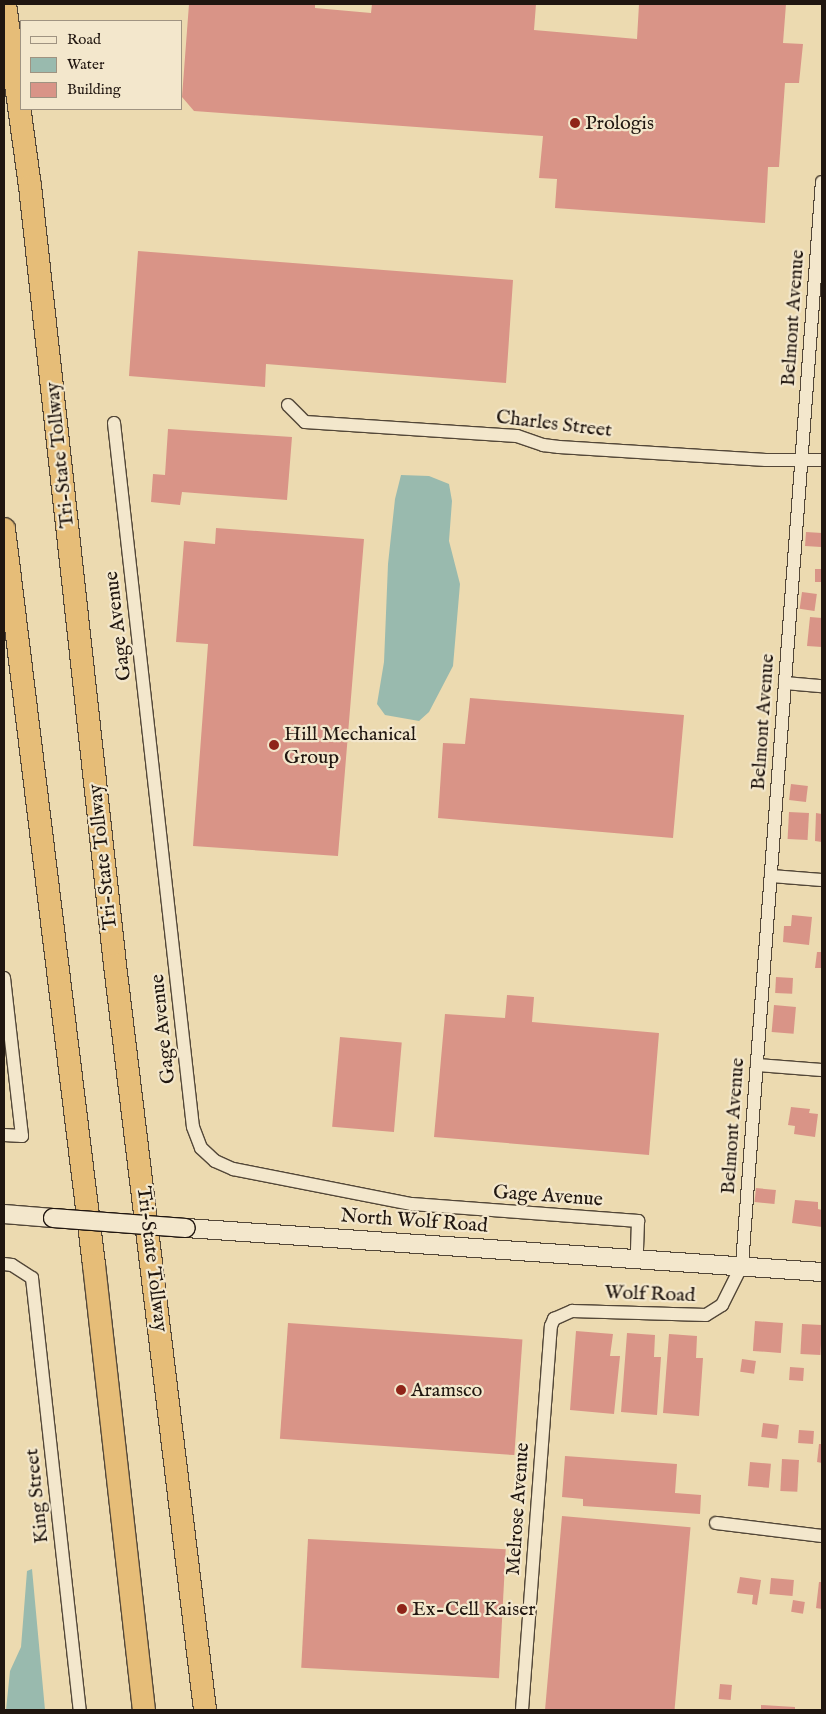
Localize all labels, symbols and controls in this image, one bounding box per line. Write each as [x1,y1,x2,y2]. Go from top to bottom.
legend [20,20,182,110]
text: Road [67,30,101,49]
text: Water [67,55,104,74]
text: Building [67,80,121,99]
place label: Prologis [585,111,654,135]
marker: Prologis [569,117,581,129]
street label: Belmont Avenue [776,249,810,387]
street label: Tri-State Tollway [40,381,80,529]
street label: Charles Street [495,405,613,443]
street label: Gage Avenue [99,570,137,682]
street label: Belmont Avenue [746,653,780,791]
place label: Hill Mechanical Group [284,722,416,769]
marker: Hill Mechanical Group [268,739,280,751]
street label: Tri-State Tollway [83,783,123,931]
street label: Gage Avenue [145,973,181,1085]
street label: Belmont Avenue [716,1057,750,1195]
street label: Gage Avenue [492,1180,604,1212]
street label: Tri-State Tollway [131,1185,173,1333]
street label: North Wolf Road [339,1204,489,1238]
street label: Wolf Road [604,1280,696,1308]
place label: Aramsco [411,1378,482,1402]
marker: Aramsco [395,1384,407,1396]
street label: Melrose Avenue [501,1442,535,1576]
street label: King Street [20,1447,54,1545]
place label: Ex-Cell Kaiser [412,1597,536,1621]
marker: Ex-Cell Kaiser [396,1603,408,1615]

